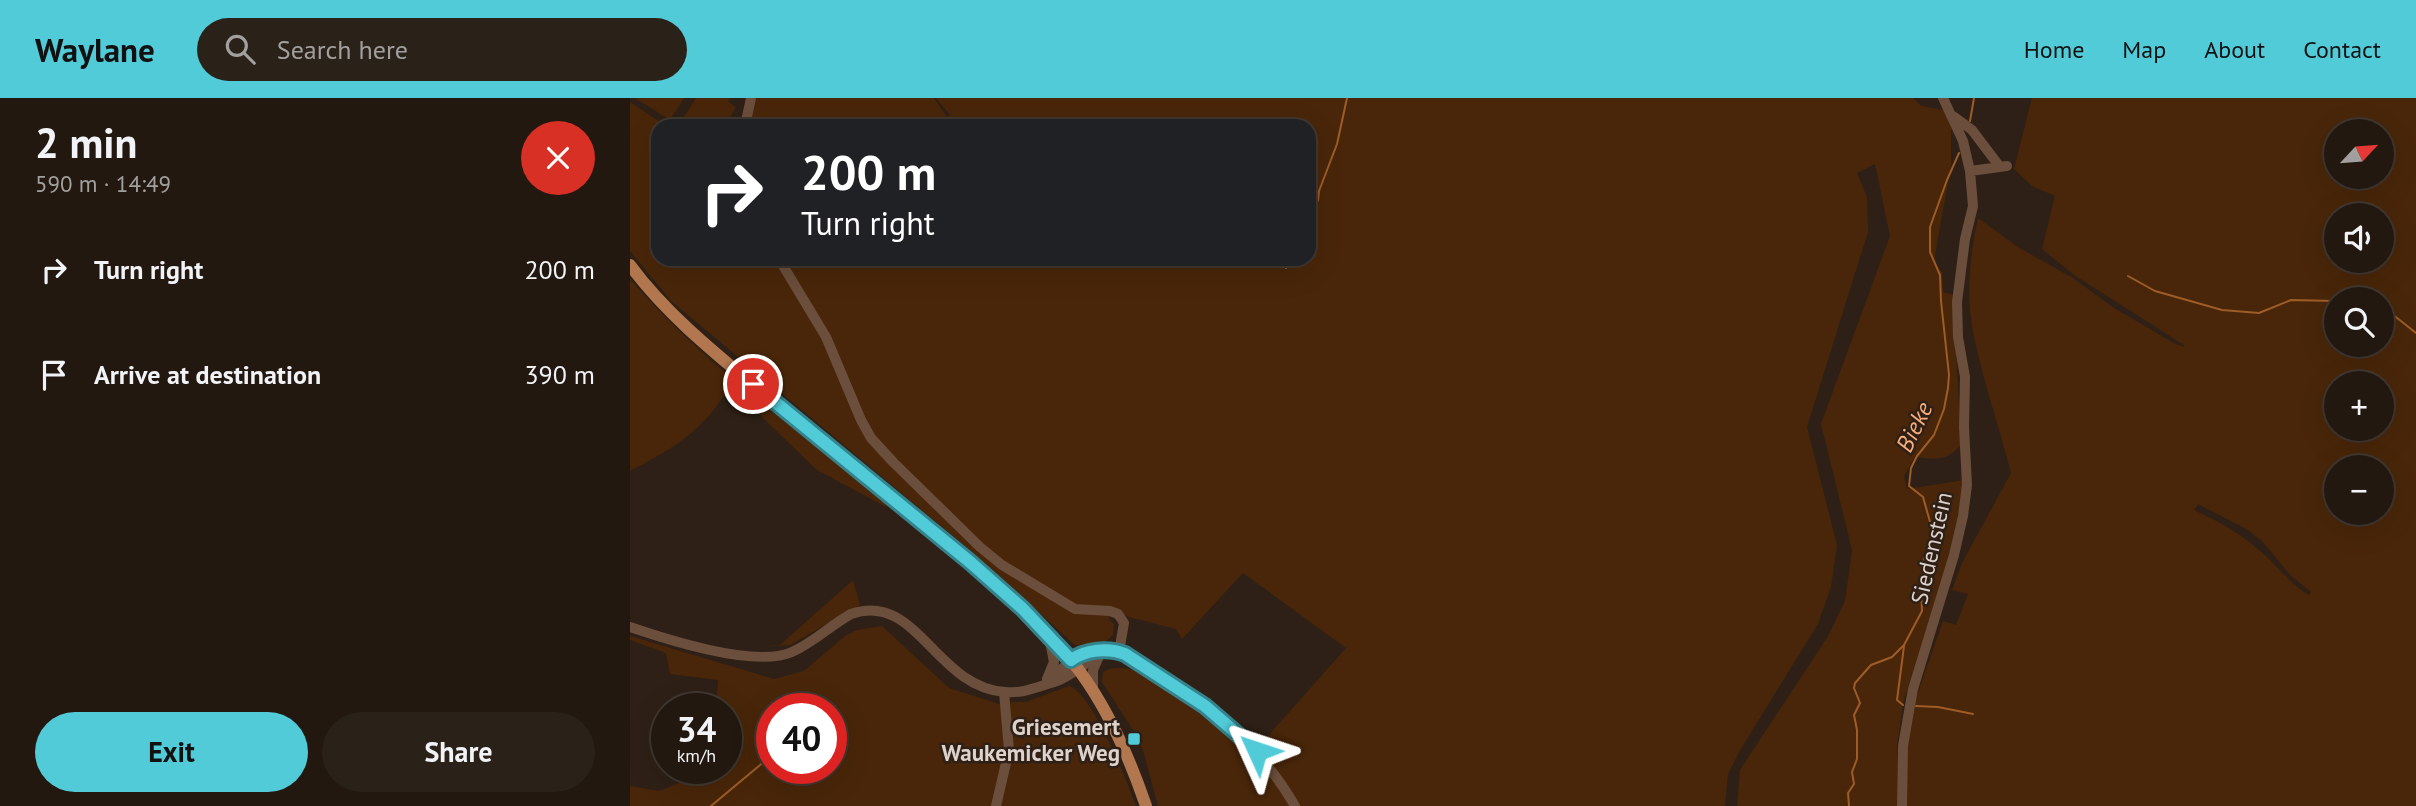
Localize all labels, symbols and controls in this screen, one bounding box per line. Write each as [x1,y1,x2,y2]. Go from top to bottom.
search box [197,18,687,81]
text: Waylane [35,28,155,71]
icon: search [221,30,259,68]
text: Search here [277,33,408,66]
text: Home [2024,34,2084,65]
text: Map [2122,34,2166,65]
text: About [2204,34,2265,65]
text: Contact [2303,34,2381,65]
text: 2 min [35,115,137,170]
north arrow [2324,119,2394,189]
map controls [2324,119,2394,525]
button: close [521,121,595,195]
text: 200 m [801,140,936,204]
icon: right [686,147,777,238]
text: 590 m · 14:49 [35,169,171,198]
text: Turn right [801,202,935,244]
button: sound [2324,203,2394,273]
icon: right [35,251,73,289]
text: Turn right [94,253,203,286]
text: 200 m [524,253,595,286]
button: search [2324,287,2394,357]
pin [723,354,783,414]
icon: arrive [35,356,73,394]
text: Arrive at destination [94,358,321,391]
text: 390 m [524,358,595,391]
icon: arrive [734,365,772,403]
button: + [2324,371,2394,441]
water label: Bieke [1889,397,1939,457]
button: − [2324,455,2394,525]
street label: Siedenstein [1904,489,1958,607]
speed limit sign: 40 [756,693,847,784]
text: 34 [677,706,716,752]
button: Exit [35,712,308,792]
button: Share [322,712,595,792]
place label: Griesemert Waukemicker Weg [942,712,1120,767]
position arrow [1220,714,1294,788]
marker: Griesemert Waukemicker Weg [1126,731,1142,747]
text: km/h [677,744,716,767]

